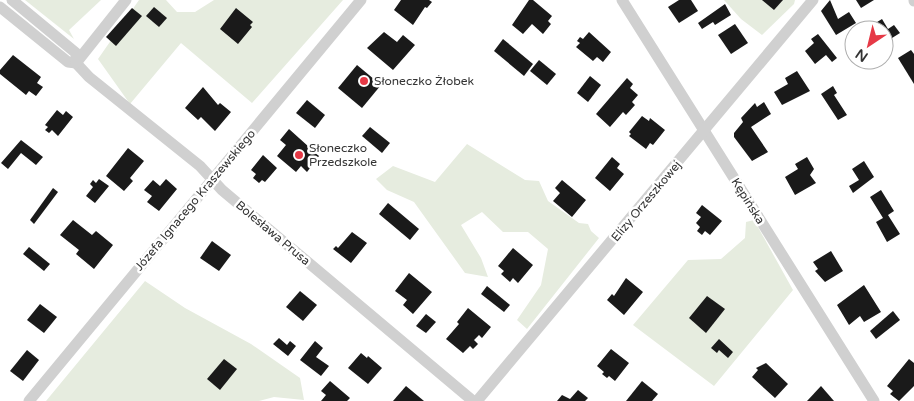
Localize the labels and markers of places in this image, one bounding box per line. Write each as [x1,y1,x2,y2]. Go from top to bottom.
place label: Słoneczko Żłobek [374,74,475,88]
marker: Słoneczko Żłobek [358,75,370,87]
place label: Słoneczko Przedszkole [309,141,377,169]
marker: Słoneczko Przedszkole [293,149,305,161]

